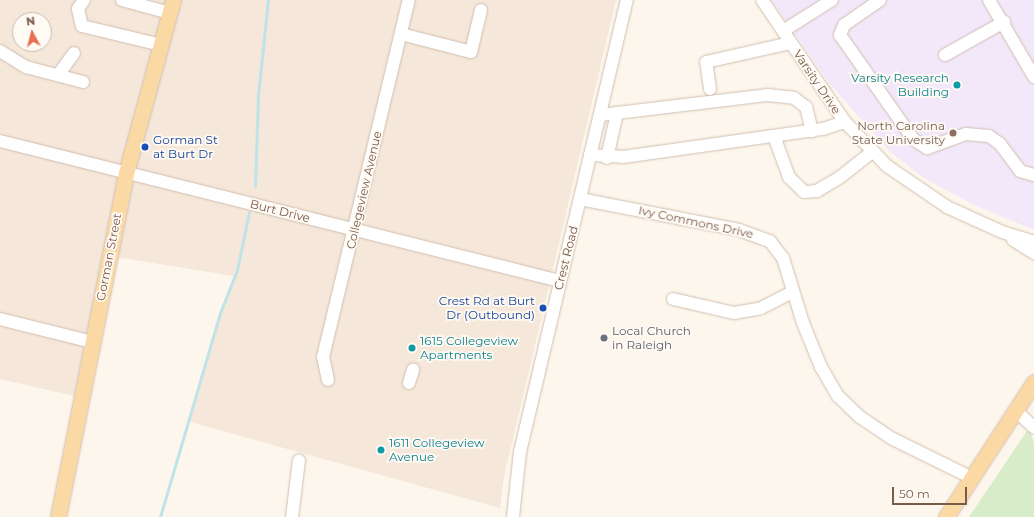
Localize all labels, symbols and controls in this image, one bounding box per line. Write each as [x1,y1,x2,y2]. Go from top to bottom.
north arrow [12,12,52,52]
text: N [25,14,36,29]
street label: Varsity Drive [790,47,844,117]
place label: Varsity Research Building [851,71,949,99]
marker: Varsity Research Building [952,80,962,90]
place label: North Carolina State University [852,119,945,147]
marker: North Carolina State University [948,128,958,138]
street label: Collegeview Avenue [343,130,385,250]
place label: Gorman St at Burt Dr [153,133,218,161]
marker: Gorman St at Burt Dr [140,142,150,152]
street label: Burt Drive [248,197,312,225]
street label: Ivy Commons Drive [637,203,755,241]
street label: Gorman Street [93,212,125,302]
street label: Crest Road [551,224,581,292]
place label: Crest Rd at Burt Dr (Outbound) [439,294,535,322]
marker: Crest Rd at Burt Dr (Outbound) [538,303,548,313]
place label: Local Church in Raleigh [612,324,691,352]
marker: Local Church in Raleigh [599,333,609,343]
place label: 1615 Collegeview Apartments [420,334,518,362]
marker: 1615 Collegeview Apartments [407,343,417,353]
place label: 1611 Collegeview Avenue [389,436,485,464]
marker: 1611 Collegeview Avenue [376,445,386,455]
scale bar [894,479,969,505]
text: 50 m [899,486,930,501]

